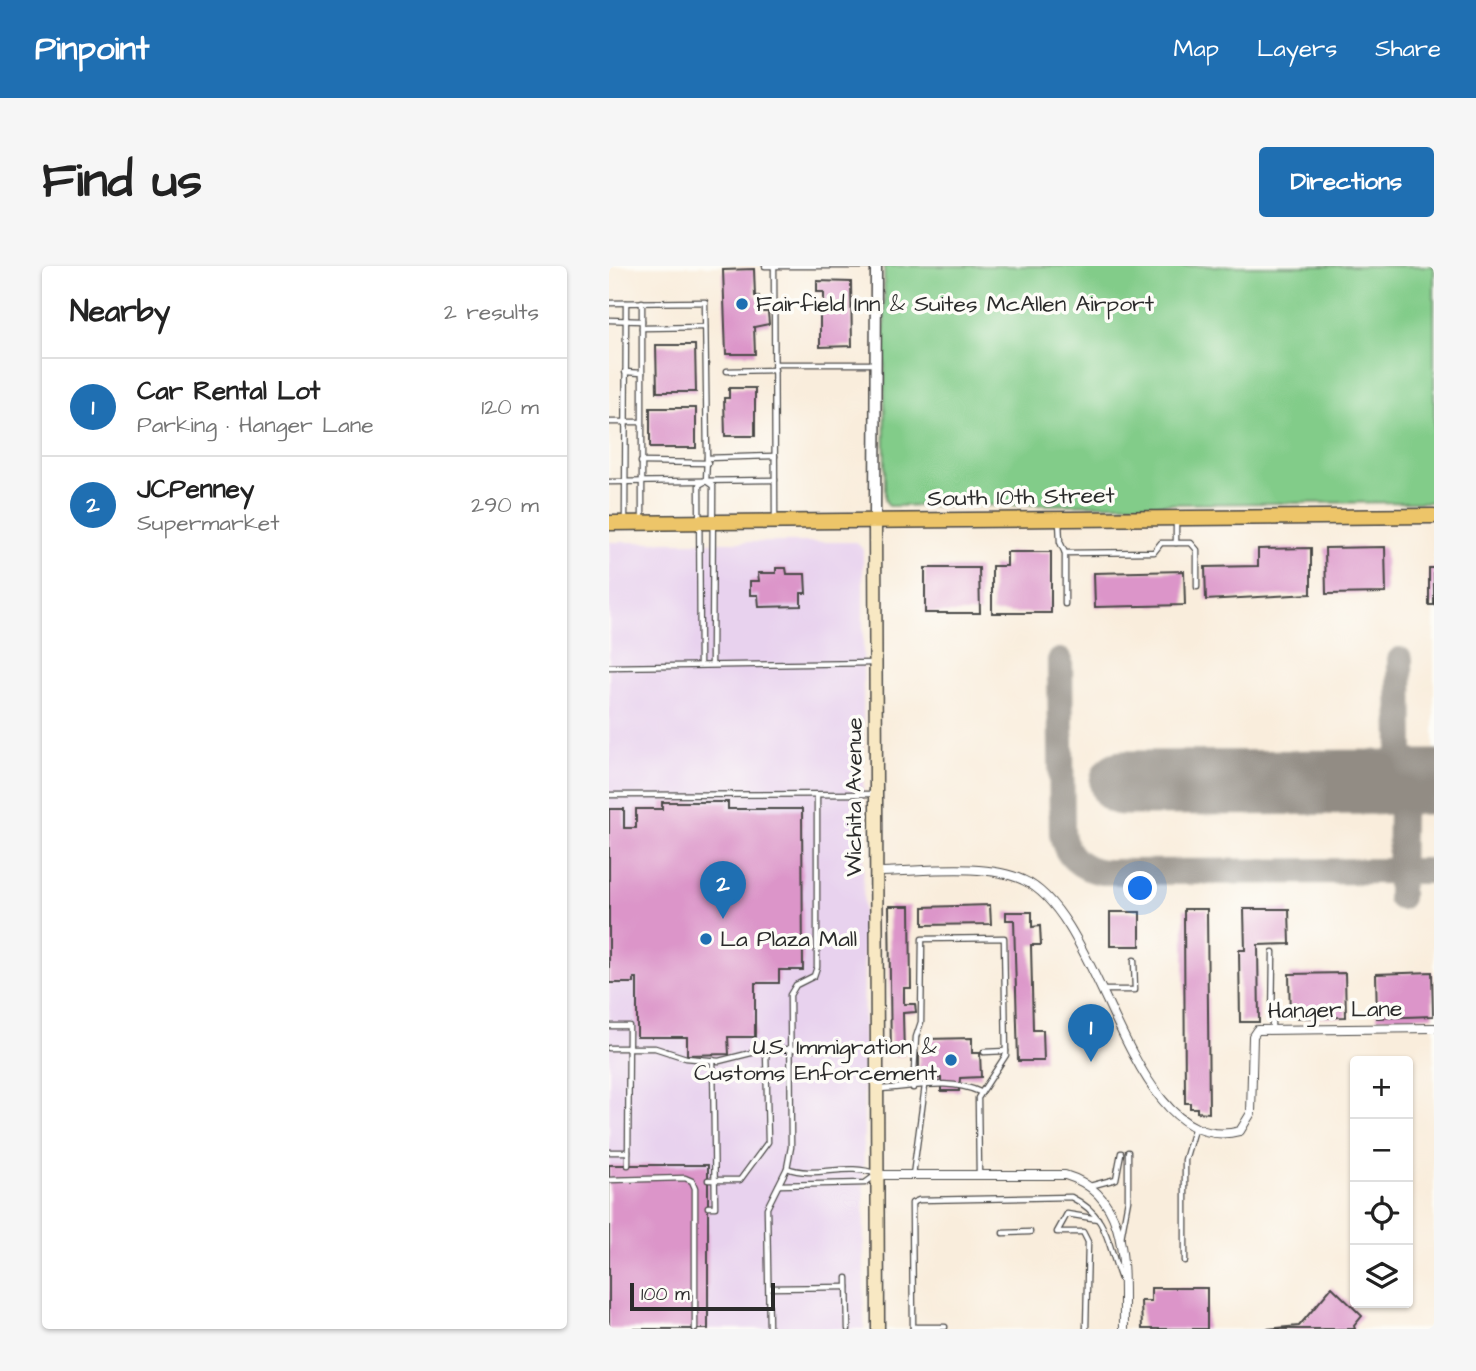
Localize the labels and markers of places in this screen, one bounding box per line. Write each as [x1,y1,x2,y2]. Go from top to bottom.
place label: Fairfield Inn & Suites McAllen Airport [756,288,1155,320]
marker: Fairfield Inn & Suites McAllen Airport [734,296,750,312]
pin: 2 [700,861,746,919]
place label: La Plaza Mall [720,923,857,955]
marker: La Plaza Mall [698,931,714,947]
pin: 1 [1068,1004,1114,1062]
place label: U.S. Immigration & Customs Enforcement [694,1031,938,1089]
marker: U.S. Immigration & Customs Enforcement [943,1052,959,1068]

